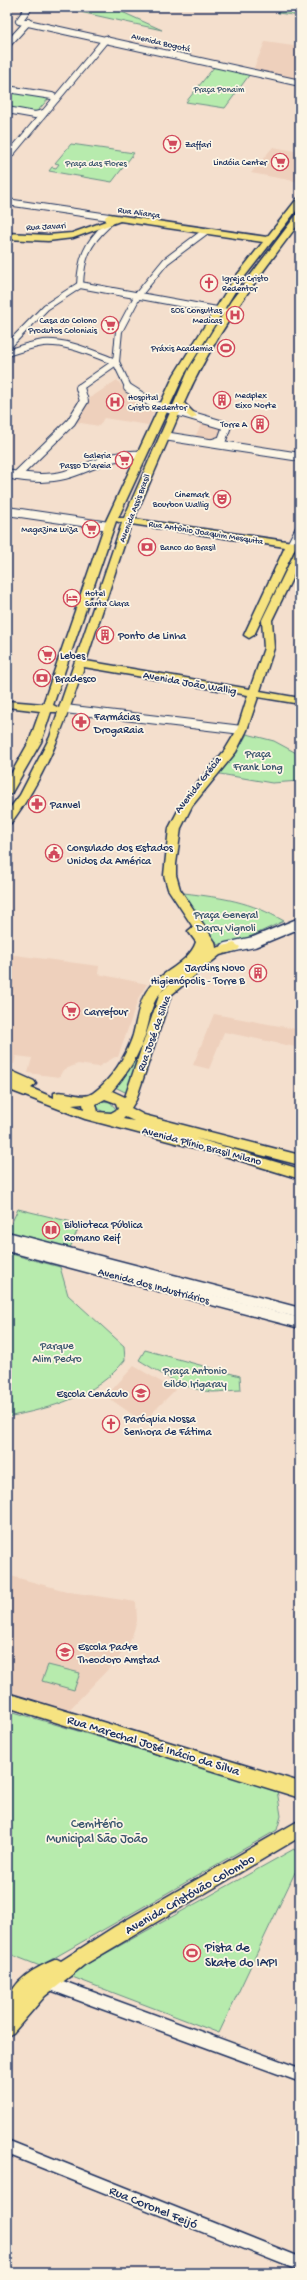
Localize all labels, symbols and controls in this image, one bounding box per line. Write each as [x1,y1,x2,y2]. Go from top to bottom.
street label: Avenida Bogotá [130,31,192,56]
park label: Praça Ponaim [193,85,245,96]
supermarket icon: Zaffari [162,134,182,154]
place label: Zaffari [185,140,212,151]
supermarket icon: Lindóia Center [270,152,290,172]
place label: Lindóia Center [213,158,268,169]
park label: Praça das Flores [64,159,127,170]
street label: Rua Aliança [117,205,162,222]
street label: Rua Javari [26,221,66,234]
church icon: Igreja Cristo Redentor [199,273,219,293]
place label: Igreja Cristo Redentor [222,274,269,295]
hospital icon: SOS Consultas Medicas [225,305,245,325]
place label: SOS Consultas Medicas [171,306,223,327]
supermarket icon: Casa do Colono Produtos Coloniais [100,315,120,335]
place label: Casa do Colono Produtos Coloniais [27,316,98,337]
sports icon: Práxis Academia [216,338,236,358]
place label: Práxis Academia [150,344,214,355]
building icon: Medplex Eixo Norte [212,390,232,410]
place label: Medplex Eixo Norte [235,391,277,412]
hospital icon: Hospital Cristo Redentor [105,392,125,412]
place label: Hospital Cristo Redentor [128,393,188,414]
building icon: Torre A [250,414,270,434]
place label: Torre A [219,420,248,431]
supermarket icon: Galeria Passo D'areia [114,450,134,470]
place label: Galeria Passo D'areia [59,451,112,472]
street label: Avenida Assis Brasil [117,473,153,544]
theatre icon: Cinemark Bourbon Wallig [212,489,232,509]
place label: Cinemark Bourbon Wallig [152,490,210,511]
supermarket icon: Magazine Luiza [81,519,101,539]
street label: Rua Antônio Joaquim Mesquita [148,519,265,548]
place label: Magazine Luiza [21,525,79,536]
bank icon: Banco do Brasil [137,537,157,557]
place label: Banco do Brasil [159,543,216,554]
hotel icon: Hotel Santa Clara [62,588,82,608]
place label: Hotel Santa Clara [85,589,130,610]
building icon: Ponto de Linha [95,625,115,645]
place label: Ponto de Linha [117,631,187,643]
supermarket icon: Lebes [37,645,57,665]
place label: Lebes [60,651,86,663]
bank icon: Bradesco [32,668,52,688]
street label: Avenida João Wallig [142,670,237,698]
place label: Bradesco [54,674,97,686]
pharmacy icon: Farmácias DrogaRaia [71,712,91,732]
place label: Farmácias DrogaRaia [93,712,144,737]
park label: Praça Frank Long [232,749,283,774]
street label: Avenida Grécia [173,754,225,816]
pharmacy icon: Panvel [27,794,47,814]
place label: Panvel [49,800,81,812]
public building icon: Consulado dos Estados Unidos da América [44,843,64,863]
place label: Consulado dos Estados Unidos da América [67,843,174,868]
park label: Praça General Darcy Vignoli [193,910,259,935]
place label: Jardins Novo Higienópolis - Torre B [151,963,245,988]
building icon: Jardins Novo Higienópolis - Torre B [248,963,268,983]
street label: Rua José da Silva [136,993,174,1073]
supermarket icon: Carrefour [61,1001,81,1021]
place label: Carrefour [84,1006,129,1019]
street label: Avenida Plínio Brasil Milano [140,1125,263,1169]
library icon: Biblioteca Pública Romano Reif [41,1220,61,1240]
place label: Biblioteca Pública Romano Reif [63,1220,144,1245]
street label: Avenida dos Industriários [96,1266,212,1308]
park label: Parque Alim Pedro [32,1341,82,1366]
park label: Praça Antonio Gildo Irigaray [162,1366,227,1391]
school or university icon: Escola Cenáculo [131,1383,151,1403]
place label: Escola Cenáculo [57,1389,128,1401]
church icon: Paróquia Nossa Senhora de Fátima [101,1414,121,1434]
place label: Paróquia Nossa Senhora de Fátima [123,1414,212,1439]
school or university icon: Escola Padre Theodoro Amstad [55,1642,75,1662]
place label: Escola Padre Theodoro Amstad [77,1642,161,1667]
street label: Rua Marechal José Inácio da Silva [65,1713,242,1780]
park label: Cemitério Municipal São João [46,1817,148,1847]
street label: Avenida Cristóvão Colombo [123,1852,258,1938]
place label: Pista de Skate do IAPI [204,1941,278,1971]
sports icon: Pista de Skate do IAPI [182,1943,202,1963]
street label: Rua Coronel Feijó [107,2184,200,2233]

